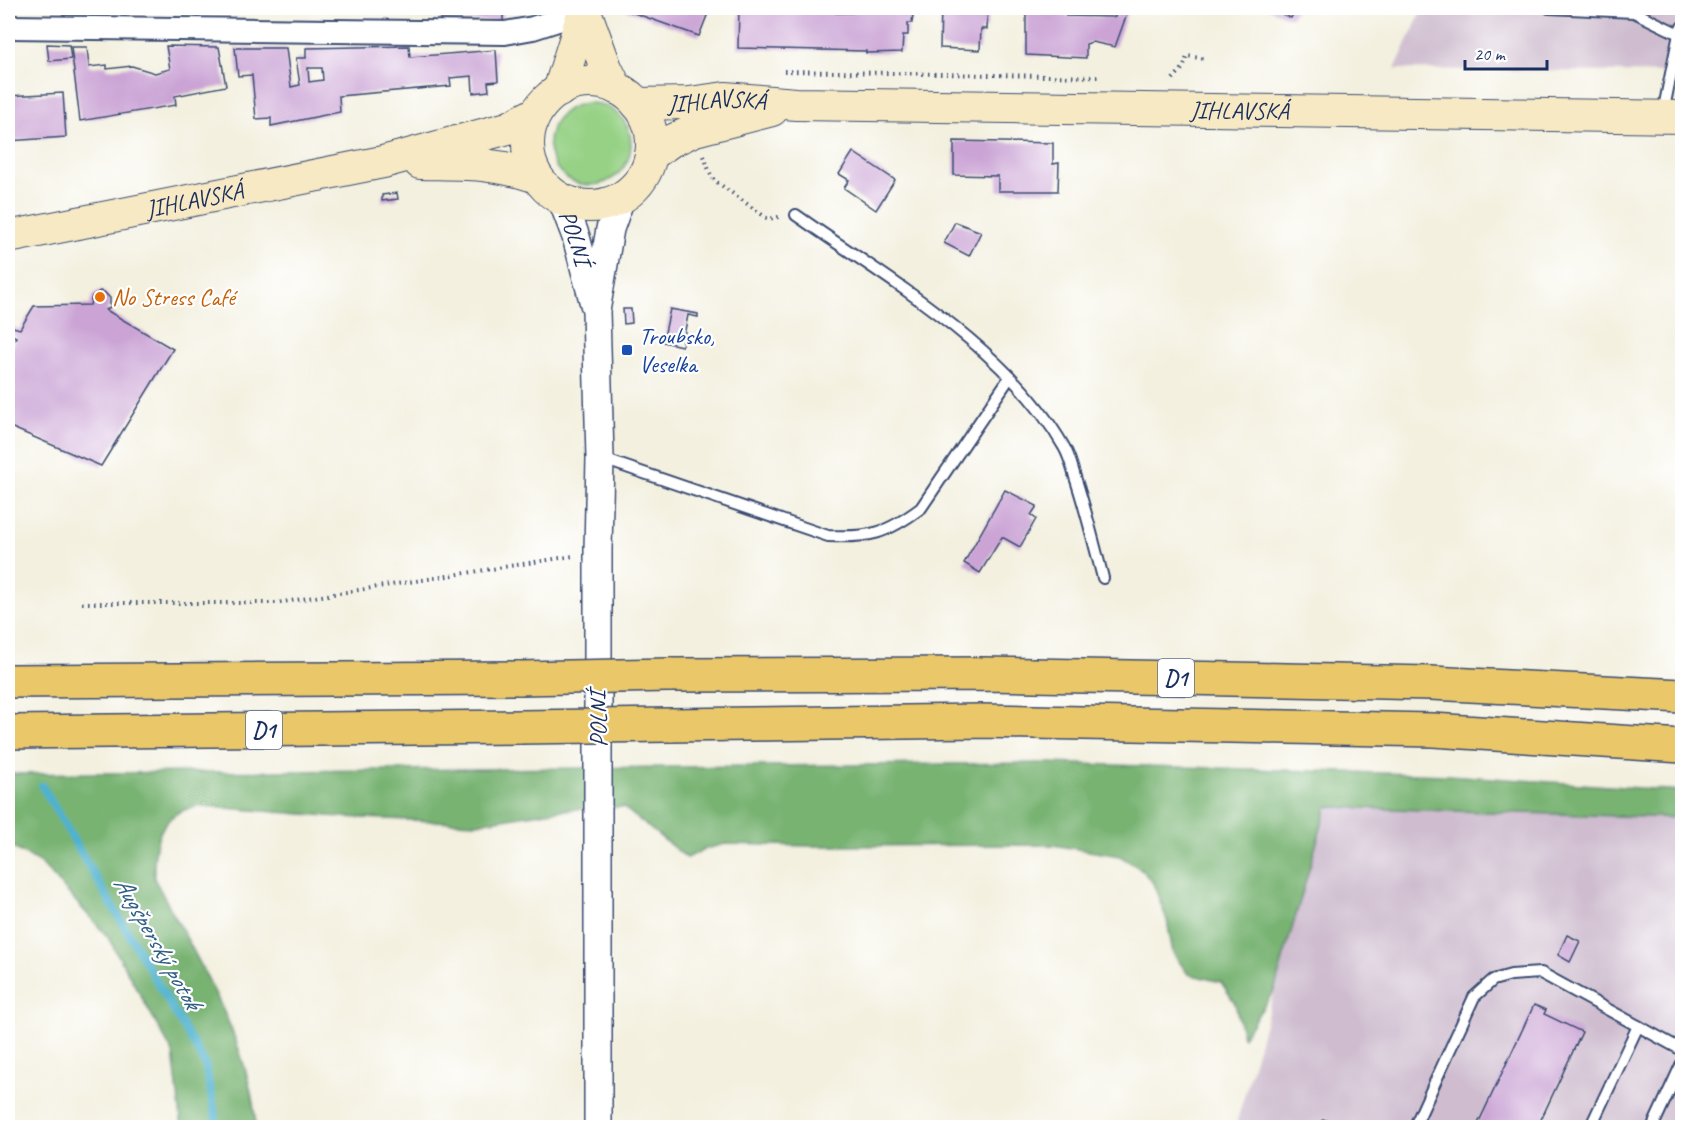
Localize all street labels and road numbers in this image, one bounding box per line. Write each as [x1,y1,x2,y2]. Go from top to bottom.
street label: JIHLAVSKÁ [666,82,770,118]
street label: JIHLAVSKÁ [1189,95,1292,126]
street label: JIHLAVSKÁ [142,175,249,224]
street label: POLNÍ [552,206,599,274]
road number: D1 [1158,659,1194,697]
street label: POLNÍ [583,686,613,747]
road number: D1 [246,711,282,749]

